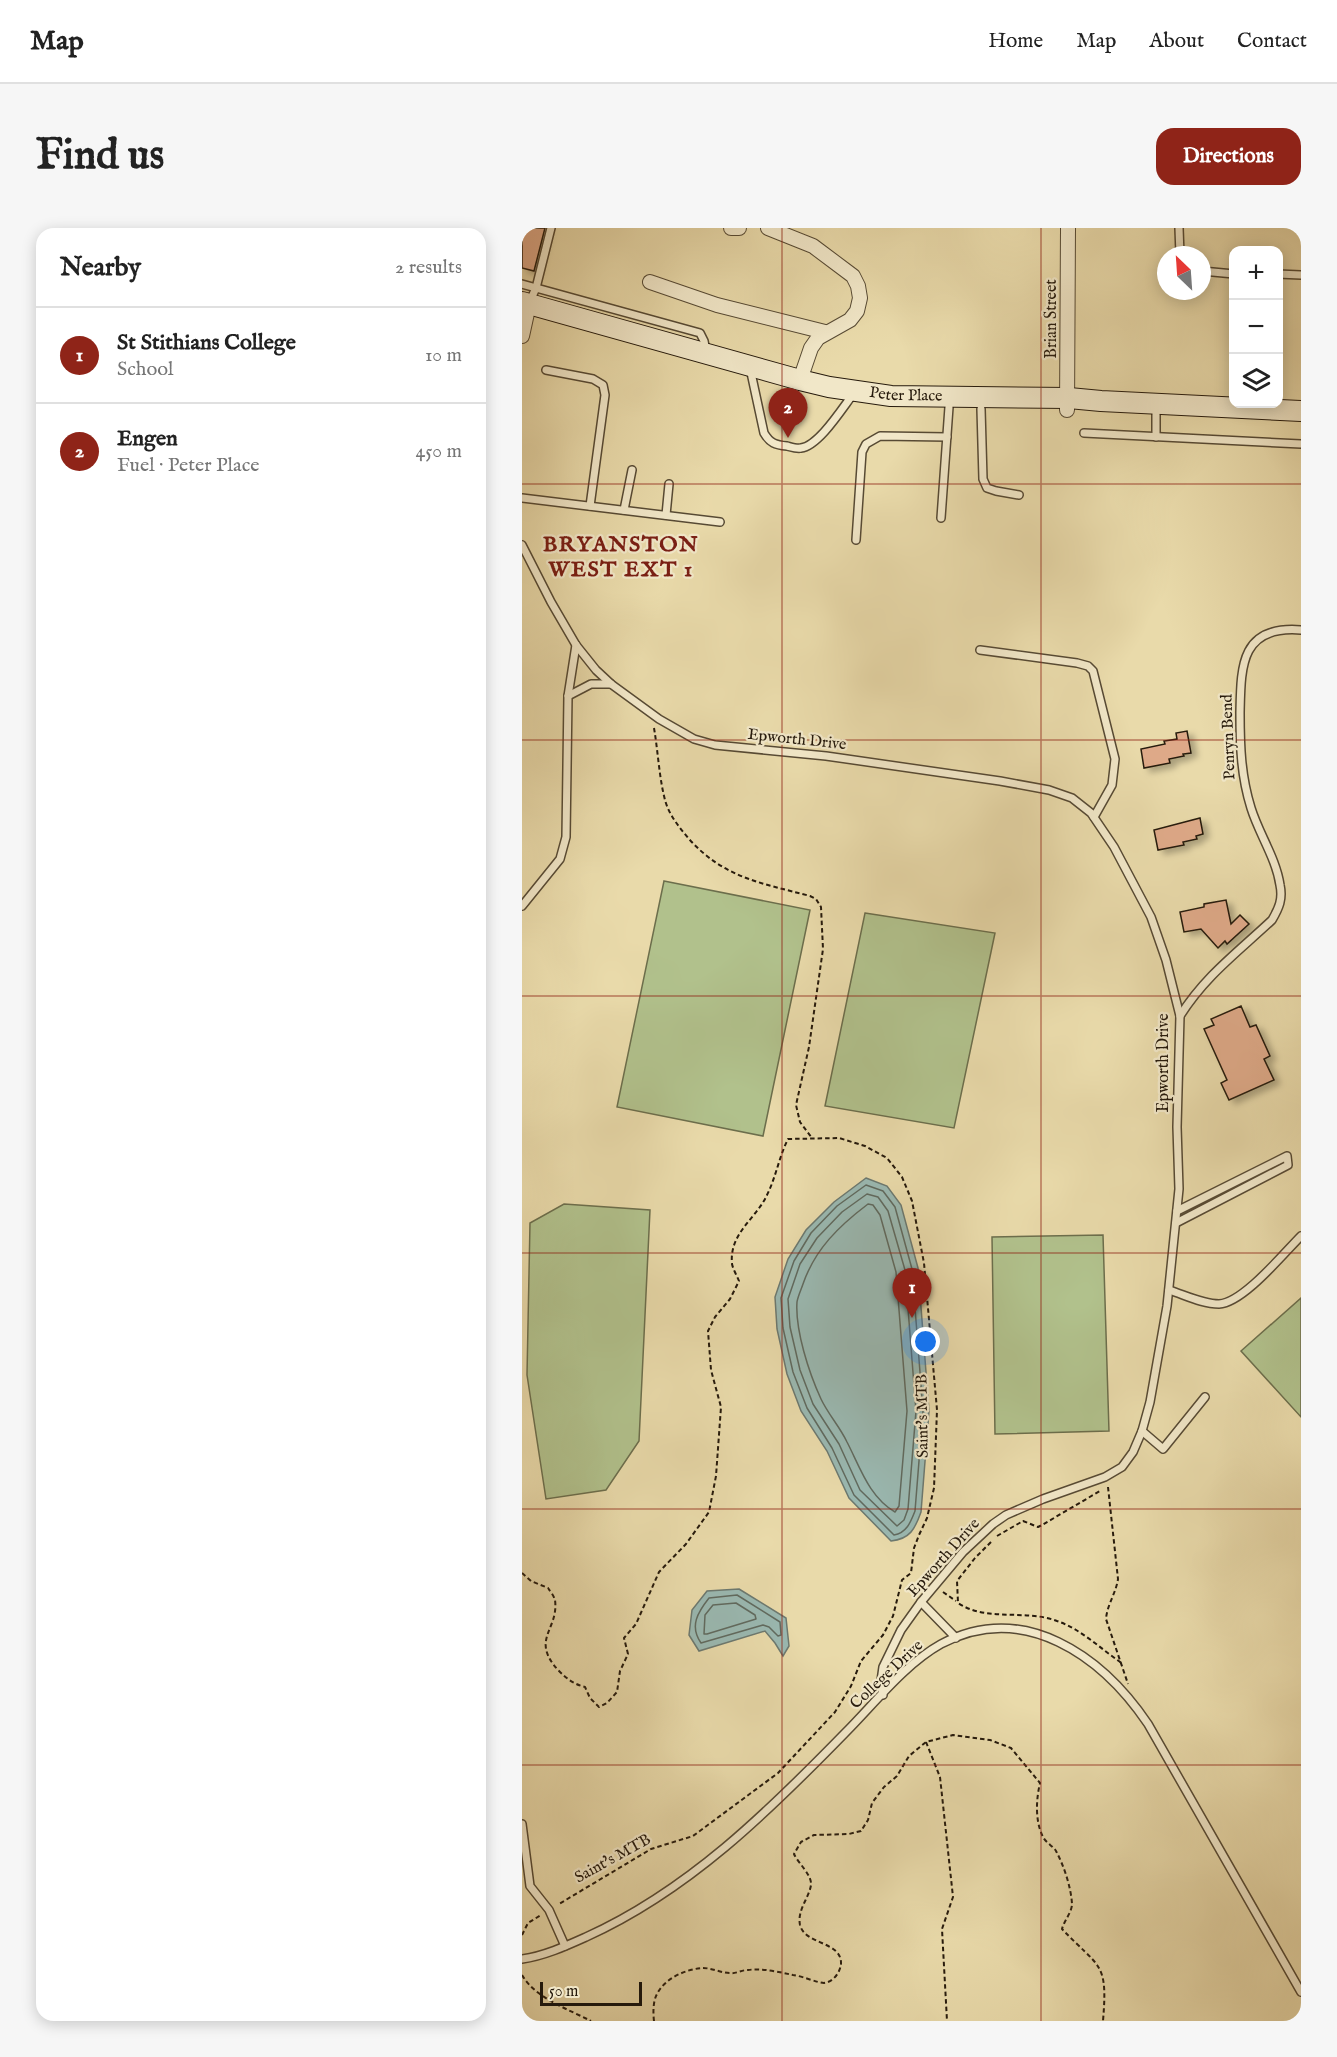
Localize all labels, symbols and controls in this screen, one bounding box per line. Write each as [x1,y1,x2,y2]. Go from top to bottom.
text: Map [30,24,84,59]
text: Home [988,28,1043,55]
text: Map [1076,28,1116,55]
text: About [1149,28,1204,55]
text: Contact [1237,28,1307,55]
button: Directions [1156,128,1301,185]
text: Find us [36,130,164,183]
north arrow [1157,246,1211,300]
map controls [1229,246,1283,408]
button: + [1229,246,1283,300]
text: Nearby [60,251,141,284]
text: 2 results [395,255,462,280]
street label: Brian Street [1042,279,1062,359]
button: − [1229,300,1283,354]
text: St Stithians College [117,329,296,357]
text: 1 [76,343,83,368]
text: 10 m [425,343,462,368]
button: layers [1229,354,1283,408]
text: School [117,357,173,382]
street label: Peter Place [868,383,943,407]
pin: 2 [768,388,808,438]
text: Engen [117,425,178,453]
text: 2 [75,439,84,464]
text: 450 m [415,439,462,464]
text: Fuel · Peter Place [117,453,259,478]
district label: BRYANSTON WEST EXT 1 [543,531,699,584]
street label: Penryn Bend [1217,693,1240,780]
street label: Epworth Drive [747,725,847,755]
street label: Epworth Drive [1154,1013,1174,1113]
pin: 1 [892,1268,932,1318]
your location [911,1327,940,1356]
street label: Saint's MTB [912,1374,934,1458]
street label: Epworth Drive [903,1514,985,1602]
street label: College Drive [846,1636,928,1714]
street label: Saint's MTB [571,1830,655,1888]
scale bar [540,1979,642,2006]
text: 50 m [549,1982,578,2002]

